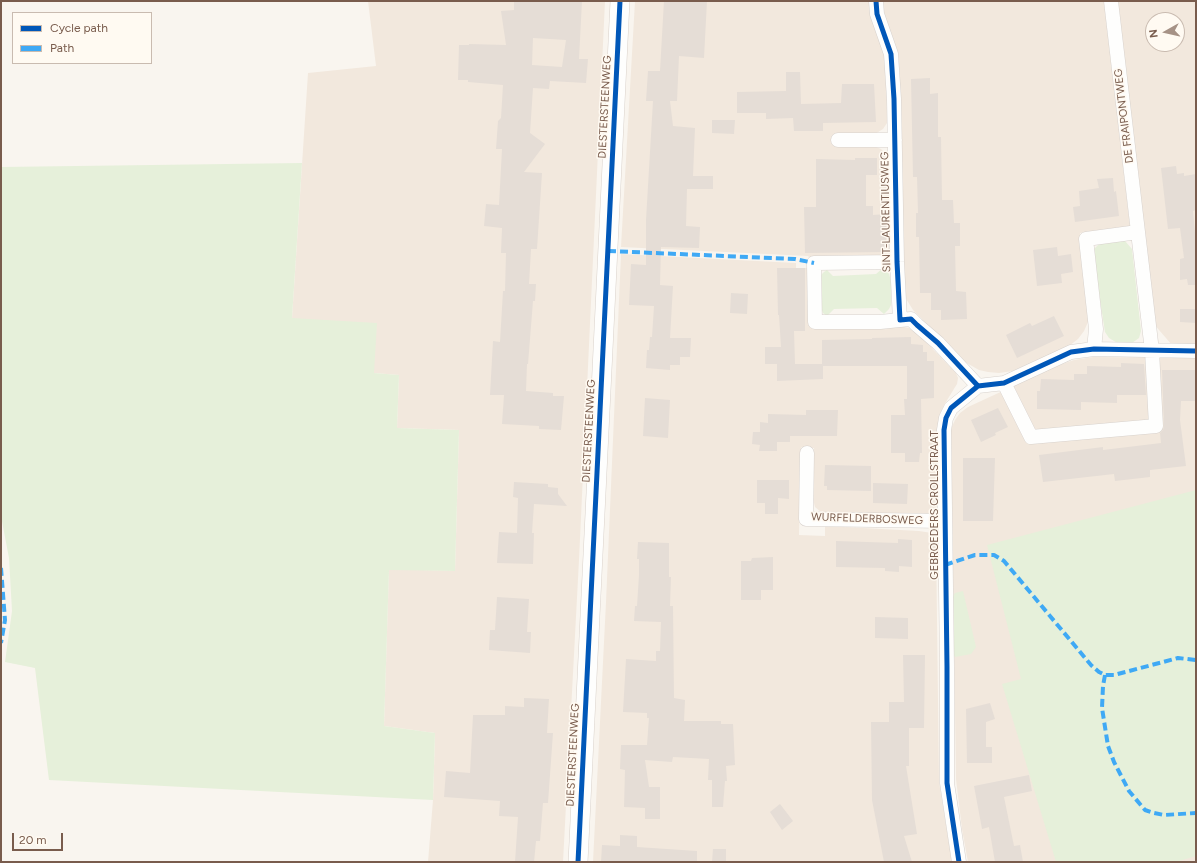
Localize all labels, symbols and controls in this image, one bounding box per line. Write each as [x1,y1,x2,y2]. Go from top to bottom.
legend [12,12,152,64]
north arrow [1145,12,1185,52]
text: Cycle path [50,21,108,35]
text: N [1147,28,1161,39]
text: Path [50,41,74,55]
street label: DIESTERSTEENWEG [596,55,614,159]
street label: DE FRAIPONTWEG [1112,68,1136,164]
street label: SINT-LAURENTIUSWEG [878,152,894,272]
street label: DIESTERSTEENWEG [580,379,598,483]
street label: GEBROEDERS CROLLSTRAAT [928,430,942,580]
street label: WURFELDERBOSWEG [811,510,923,528]
street label: DIESTERSTEENWEG [564,703,582,807]
scale bar [14,825,65,851]
text: 20 m [19,833,47,847]

